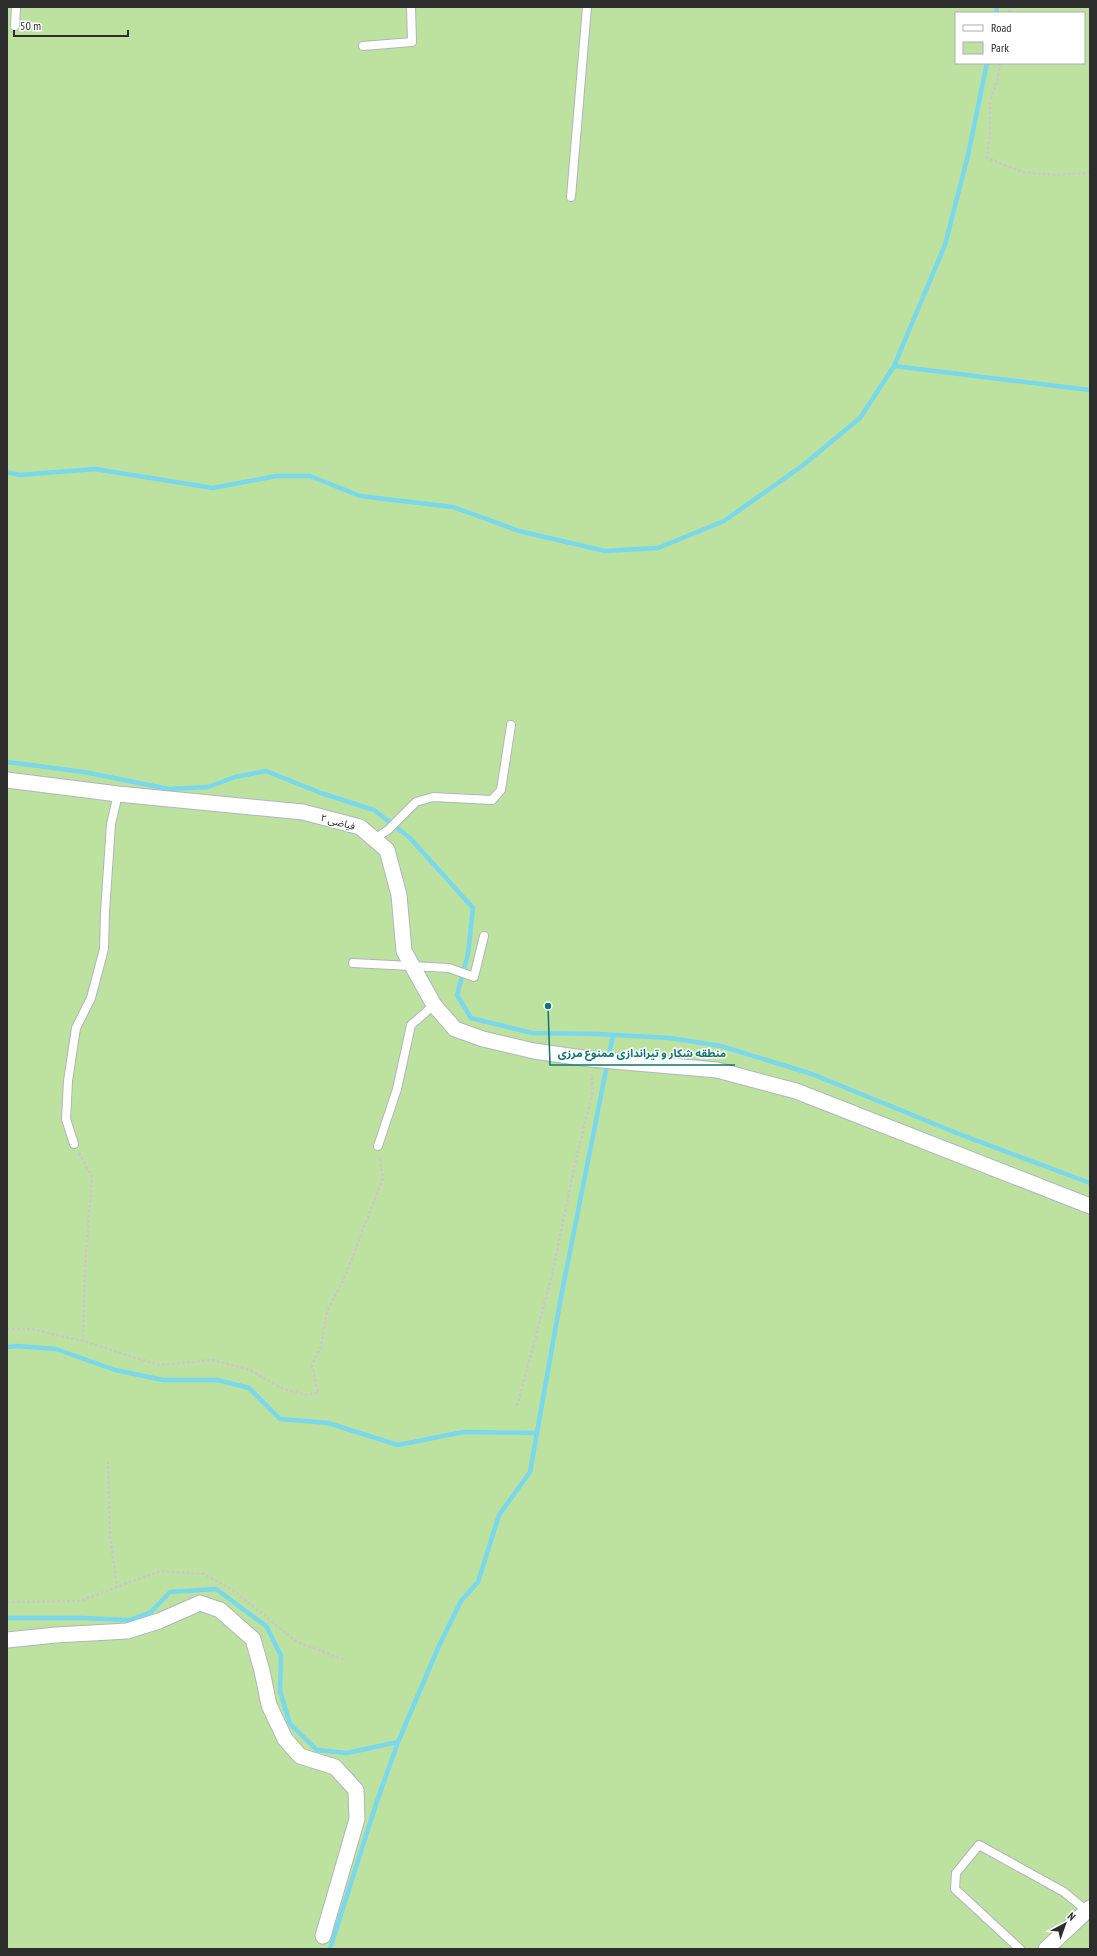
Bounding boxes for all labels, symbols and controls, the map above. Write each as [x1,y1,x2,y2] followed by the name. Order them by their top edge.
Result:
[14,12,128,38] scale bar
[955,12,1085,64] legend
[20,18,41,33] text: 50 m
[991,20,1011,35] text: Road
[991,40,1009,55] text: Park
[319,811,357,833] street label: فیاضی ۲
[550,1042,735,1065] callout: منطقه شکار و تیراندازی ممنوع مرزی
[558,1046,726,1061] text: منطقه شکار و تیراندازی ممنوع مرزی
[1045,1904,1085,1944] north arrow
[1065,1909,1078,1924] text: N

